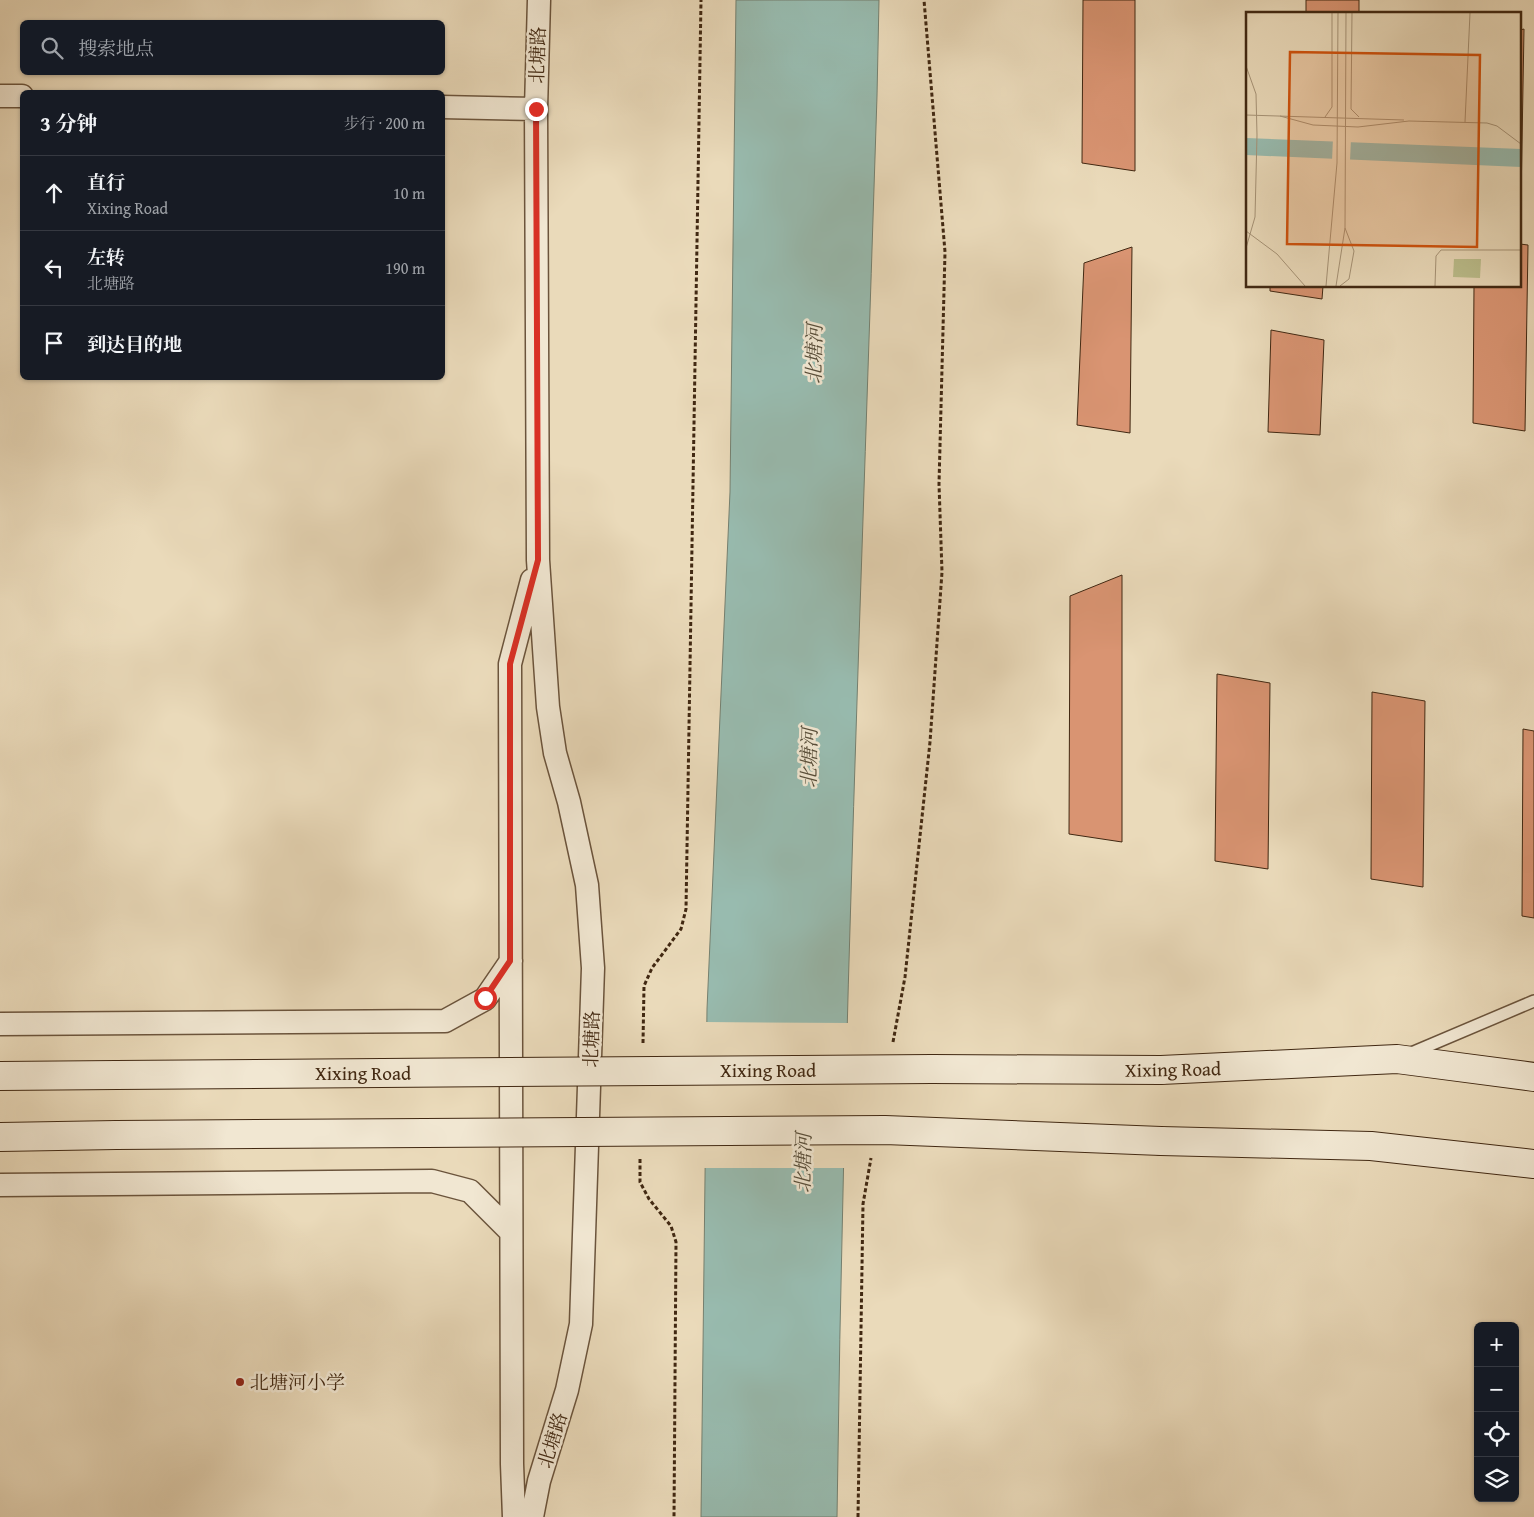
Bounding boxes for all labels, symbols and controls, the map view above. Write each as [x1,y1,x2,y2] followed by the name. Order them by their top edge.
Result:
[1246,12,1522,288] inset map
[20,20,445,75] search box
[522,26,552,84] street label: 北塘路
[38,34,66,62] icon: search
[78,34,154,62] text: 搜索地点
[525,98,548,121] route end
[40,108,98,139] text: 3 分钟
[344,111,425,135] text: 步行 · 200 m
[87,168,125,196] text: 直行
[40,179,68,207] icon: ahead
[393,181,425,205] text: 10 m
[87,196,168,220] text: Xixing Road
[87,243,125,271] text: 左转
[40,254,68,282] icon: left
[385,256,425,280] text: 190 m
[87,271,135,295] text: 北塘路
[798,321,829,384] water label: 北塘河
[40,329,68,357] icon: arrive
[87,330,182,358] text: 到达目的地
[793,725,824,788] water label: 北塘河
[474,987,497,1010] route start
[576,1010,606,1068] street label: 北塘路
[1125,1054,1222,1084] street label: Xixing Road
[720,1056,817,1084] street label: Xixing Road
[315,1059,412,1087] street label: Xixing Road
[787,1130,818,1193] water label: 北塘河
[1474,1322,1519,1502] map controls
[1474,1322,1519,1367] button: +
[1474,1367,1519,1412] button: −
[250,1368,345,1396] place label: 北塘河小学
[234,1376,246,1388] marker: 北塘河小学
[530,1409,574,1471] street label: 北塘路
[1474,1412,1519,1457] button: locate
[1474,1457,1519,1502] button: layers

